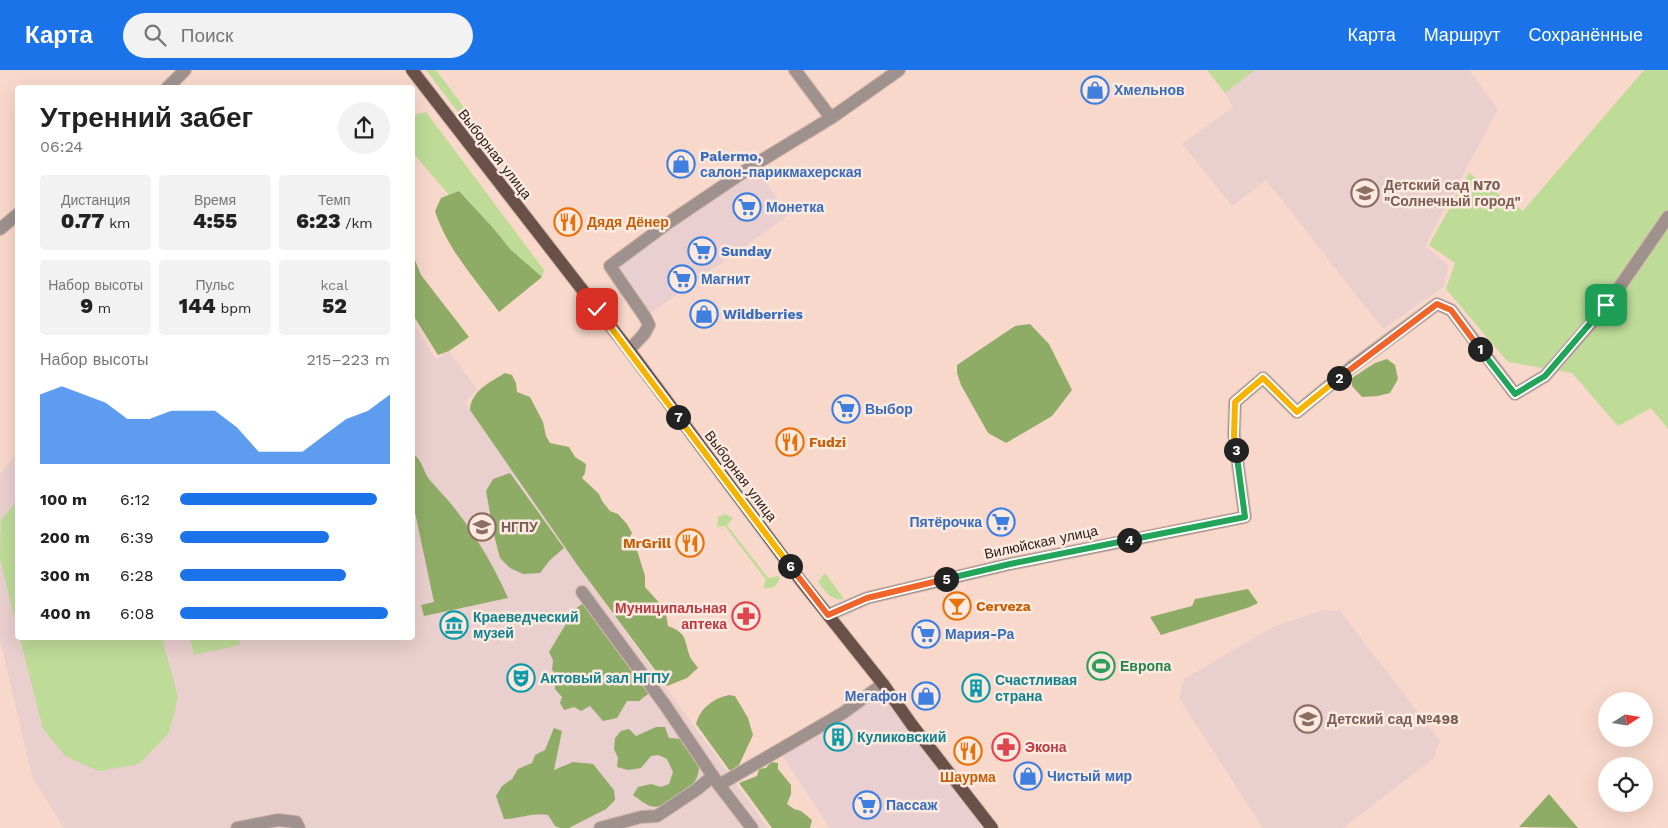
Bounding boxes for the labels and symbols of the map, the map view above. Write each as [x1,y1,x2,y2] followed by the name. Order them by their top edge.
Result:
[1080,75,1110,105] shop icon: Хмельнов
[1114,82,1185,98] place label: Хмельнов
[455,106,535,202] street label: Выборная улица
[700,148,862,180] place label: Palermo, салон-парикмахерская
[666,149,696,179] shop icon: Palermo, салон-парикмахерская
[1384,177,1521,209] place label: Детский сад N70 "Солнечный город"
[1350,178,1380,208] school or university icon: Детский сад N70 "Солнечный город"
[732,192,762,222] supermarket icon: Монетка
[766,199,824,215] place label: Монетка
[553,207,583,237] restaurant icon: Дядя Дёнер
[587,214,669,230] place label: Дядя Дёнер
[687,236,717,266] supermarket icon: Sunday
[721,243,772,259] place label: Sunday
[667,264,697,294] supermarket icon: Магнит
[701,271,751,287] place label: Магнит
[1585,284,1627,326] pin
[576,288,618,330] pin
[689,299,719,329] shop icon: Wildberries
[723,306,803,322] place label: Wildberries
[1468,336,1492,362] pin: 1
[1326,366,1352,390] pin: 2
[831,394,861,424] supermarket icon: Выбор
[865,401,913,417] place label: Выбор
[666,404,690,430] pin: 7
[775,427,805,457] restaurant icon: Fudzi
[702,428,780,525] street label: Выборная улица
[809,434,846,450] place label: Fudzi
[1224,438,1248,462] pin: 3
[986,507,1016,537] supermarket icon: Пятёрочка
[467,512,497,542] school or university icon: НГПУ
[909,514,982,530] place label: Пятёрочка
[501,519,538,535] place label: НГПУ
[983,522,1099,562] street label: Вилюйская улица
[675,528,705,558] restaurant icon: MrGrill
[1116,528,1142,552] pin: 4
[623,535,671,551] place label: MrGrill
[778,554,802,578] pin: 6
[934,566,958,592] pin: 5
[942,591,972,621] bar icon: Cerveza
[976,598,1032,614] place label: Cerveza
[615,600,727,632] place label: Муниципальная аптека
[731,601,761,631] pharmacy icon: Муниципальная аптека
[473,609,579,641] place label: Краеведческий музей
[439,610,469,640] museum icon: Краеведческий музей
[911,619,941,649] supermarket icon: Мария-Ра
[945,626,1014,642] place label: Мария-Ра
[1086,651,1116,681] sports icon: Европа
[1120,658,1172,674] place label: Европа
[506,663,536,693] theatre icon: Актовый зал НГПУ
[540,670,670,686] place label: Актовый зал НГПУ
[995,672,1077,704] place label: Счастливая страна
[961,673,991,703] building icon: Счастливая страна
[911,681,941,711] shop icon: Мегафон
[845,688,907,704] place label: Мегафон
[1598,692,1652,748] north arrow
[1293,704,1323,734] school or university icon: Детский сад №498
[1327,711,1459,727] place label: Детский сад №498
[823,722,853,752] building icon: Куликовский
[857,729,946,745] place label: Куликовский
[991,732,1021,762] pharmacy icon: Экона
[953,736,983,766] restaurant icon: Шаурма
[1025,739,1067,755] place label: Экона
[1013,761,1043,791] shop icon: Чистый мир
[1047,768,1132,784] place label: Чистый мир
[940,769,996,785] place label: Шаурма
[852,790,882,820] supermarket icon: Пассаж
[886,797,938,813] place label: Пассаж

